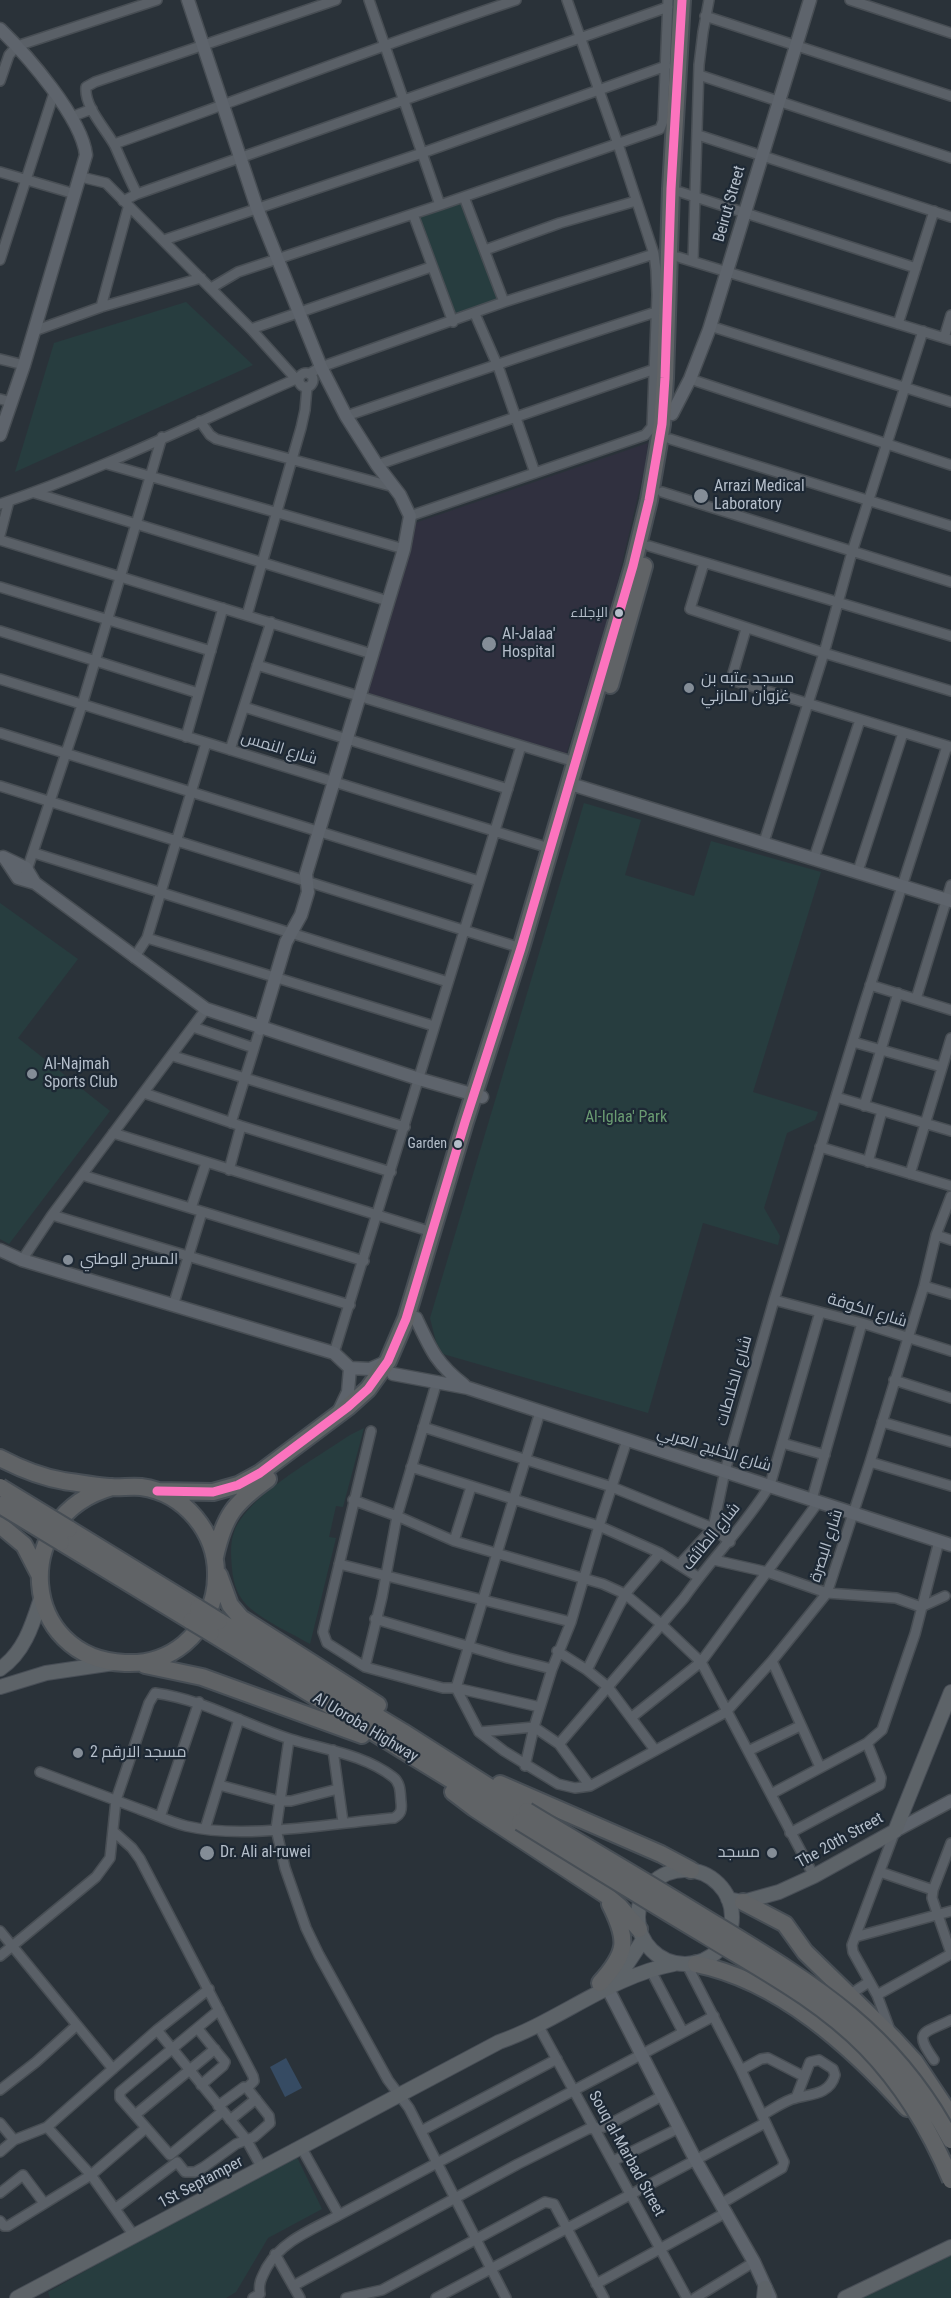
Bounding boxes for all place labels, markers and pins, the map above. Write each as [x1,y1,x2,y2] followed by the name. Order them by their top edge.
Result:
[714,477,805,515] place label: Arrazi Medical Laboratory
[692,487,710,505] marker: Arrazi Medical Laboratory
[570,605,608,621] place label: الإجلاء
[613,607,625,619] marker: الإجلاء
[502,625,556,663] place label: Al-Jalaa' Hospital
[480,635,498,653] marker: Al-Jalaa' Hospital
[701,669,794,707] place label: مسجد عتبه بن غزوان المازني
[682,681,696,695] marker: مسجد عتبه بن غزوان المازني
[44,1055,118,1093] place label: Al-Najmah Sports Club
[25,1067,39,1081] marker: Al-Najmah Sports Club
[408,1136,447,1152] place label: Garden
[452,1138,464,1150] marker: Garden
[80,1250,178,1270] place label: المسرح الوطني
[61,1253,75,1267] marker: المسرح الوطني
[90,1743,187,1763] place label: مسجد الارقم 2
[71,1746,85,1760] marker: مسجد الارقم 2
[220,1843,311,1863] place label: Dr. Ali al-ruwei
[718,1843,760,1863] place label: مسجد
[198,1844,216,1862] marker: Dr. Ali al-ruwei
[765,1846,779,1860] marker: مسجد

